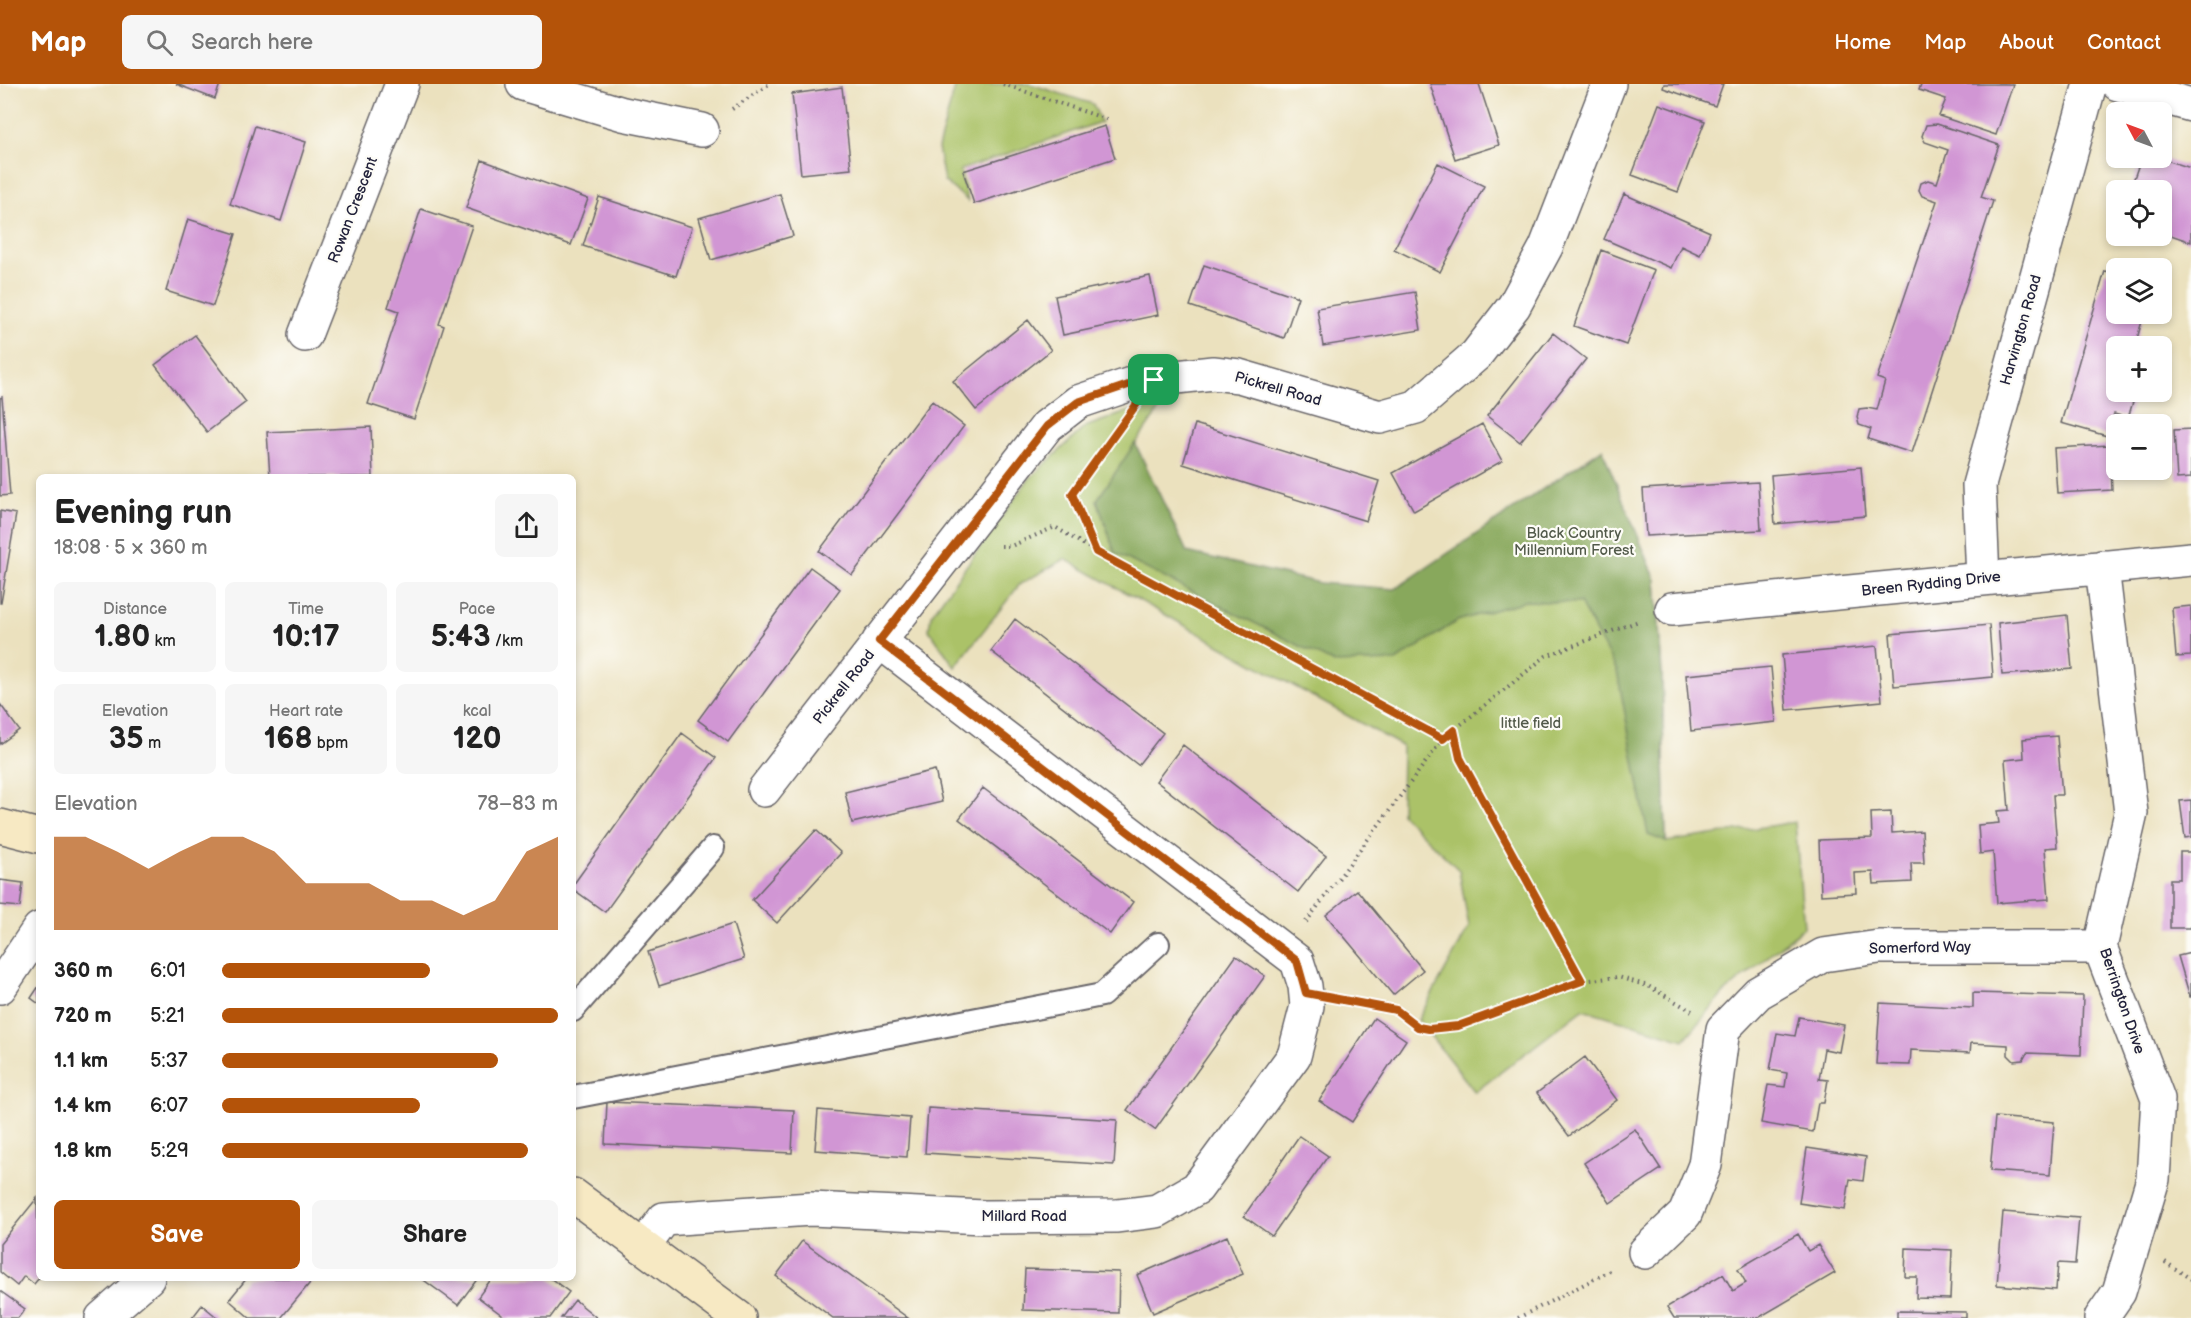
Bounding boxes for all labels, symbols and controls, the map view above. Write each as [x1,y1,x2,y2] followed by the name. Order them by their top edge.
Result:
[122,15,542,69] search box
[30,26,86,59] text: Map
[143,26,176,59] icon: search
[191,29,313,56] text: Search here
[1834,30,1891,55] text: Home
[1924,30,1966,55] text: Map
[1999,30,2054,55] text: About
[2087,30,2161,55] text: Contact
[2106,102,2172,168] north arrow
[2106,102,2172,480] map controls
[324,154,382,266] street label: Rowan Crescent
[2106,180,2172,246] button: locate
[2106,258,2172,324] button: layers
[1996,273,2046,387] street label: Harvington Road
[2106,336,2172,402] button: +
[1128,354,1179,405] pin
[1137,363,1170,396] icon: arrive
[1232,368,1324,410] street label: Pickrell Road
[2106,414,2172,480] button: −
[54,493,232,533] text: Evening run
[495,494,558,557] button: share
[1514,524,1635,560] park label: Black Country Millennium Forest
[54,536,208,560] text: 18:08 · 5 × 360 m
[1860,567,2002,601] street label: Breen Rydding Drive
[103,600,167,619] text: Distance
[288,600,324,619] text: Time
[459,600,495,619] text: Pace
[94,619,150,655] text: 1.80
[272,619,340,655] text: 10:17
[431,619,491,655] text: 5:43
[150,632,176,651] text: km
[491,632,523,651] text: /km
[809,646,879,728] street label: Pickrell Road
[102,702,168,721] text: Elevation
[269,702,343,721] text: Heart rate
[463,702,491,721] text: kcal
[1501,714,1561,733] park label: little field
[109,721,144,757] text: 35
[264,721,313,757] text: 168
[453,721,501,757] text: 120
[144,734,161,753] text: m
[313,734,348,753] text: bpm
[54,792,137,816] text: Elevation
[477,792,558,816] text: 78–83 m
[1869,938,1971,958] street label: Somerford Way
[2095,945,2149,1057] street label: Berrington Drive
[54,959,113,983] text: 360 m
[150,959,186,983] text: 6:01
[54,1004,112,1028] text: 720 m
[150,1004,185,1028] text: 5:21
[54,1049,108,1073] text: 1.1 km
[150,1049,188,1073] text: 5:37
[54,1094,112,1118] text: 1.4 km
[150,1094,188,1118] text: 6:07
[54,1139,112,1163] text: 1.8 km
[150,1139,189,1163] text: 5:29
[54,1200,300,1269] button: Save
[312,1200,558,1269] button: Share
[981,1207,1067,1226] street label: Millard Road

